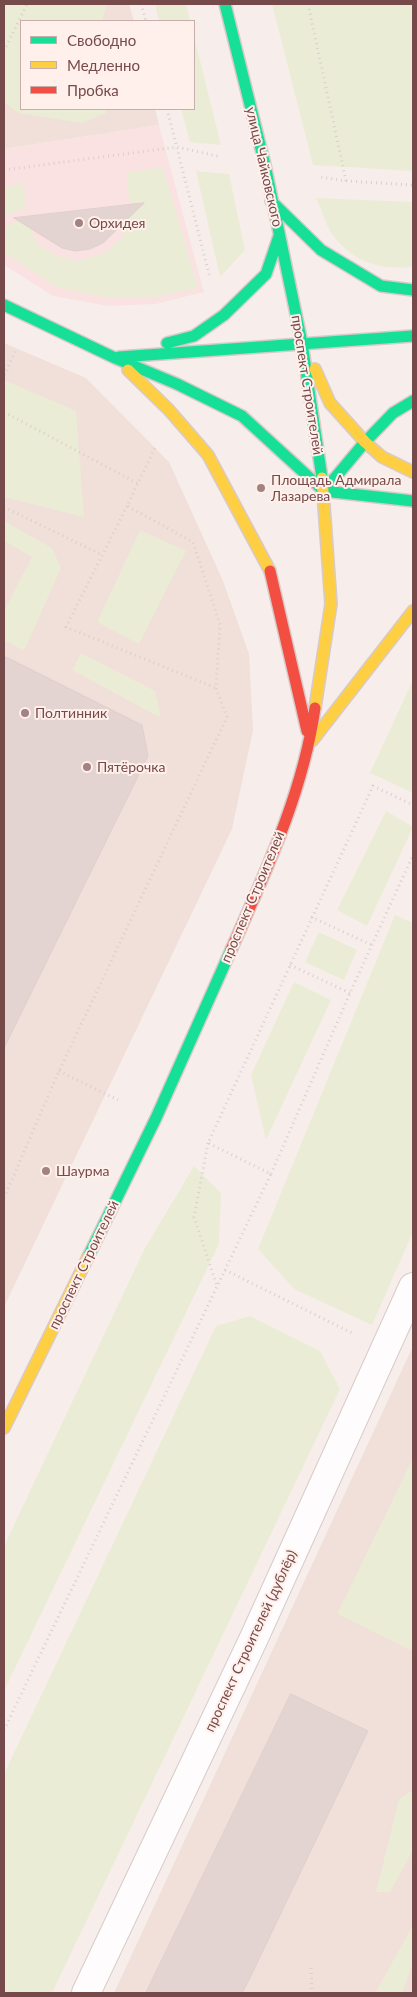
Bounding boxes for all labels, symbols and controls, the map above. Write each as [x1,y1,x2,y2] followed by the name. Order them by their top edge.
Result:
[20,20,195,110] legend
[67,31,136,49] text: Свободно
[67,56,140,74] text: Медленно
[67,81,119,99] text: Пробка
[242,105,286,229] street label: улица Чайковского
[89,215,145,231] place label: Орхидея
[73,217,85,229] marker: Орхидея
[288,314,326,456] street label: проспект Строителей
[271,472,401,504] place label: Площадь Адмирала Лазарева
[255,482,267,494] marker: Площадь Адмирала Лазарева
[35,705,107,721] place label: Полтинник
[19,707,31,719] marker: Полтинник
[97,759,165,775] place label: Пятёрочка
[81,761,93,773] marker: Пятёрочка
[218,829,288,965] street label: проспект Строителей
[56,1163,110,1179] place label: Шаурма
[40,1165,52,1177] marker: Шаурма
[45,1198,123,1332] street label: проспект Строителей
[201,1547,301,1735] street label: проспект Строителей (дублёр)

